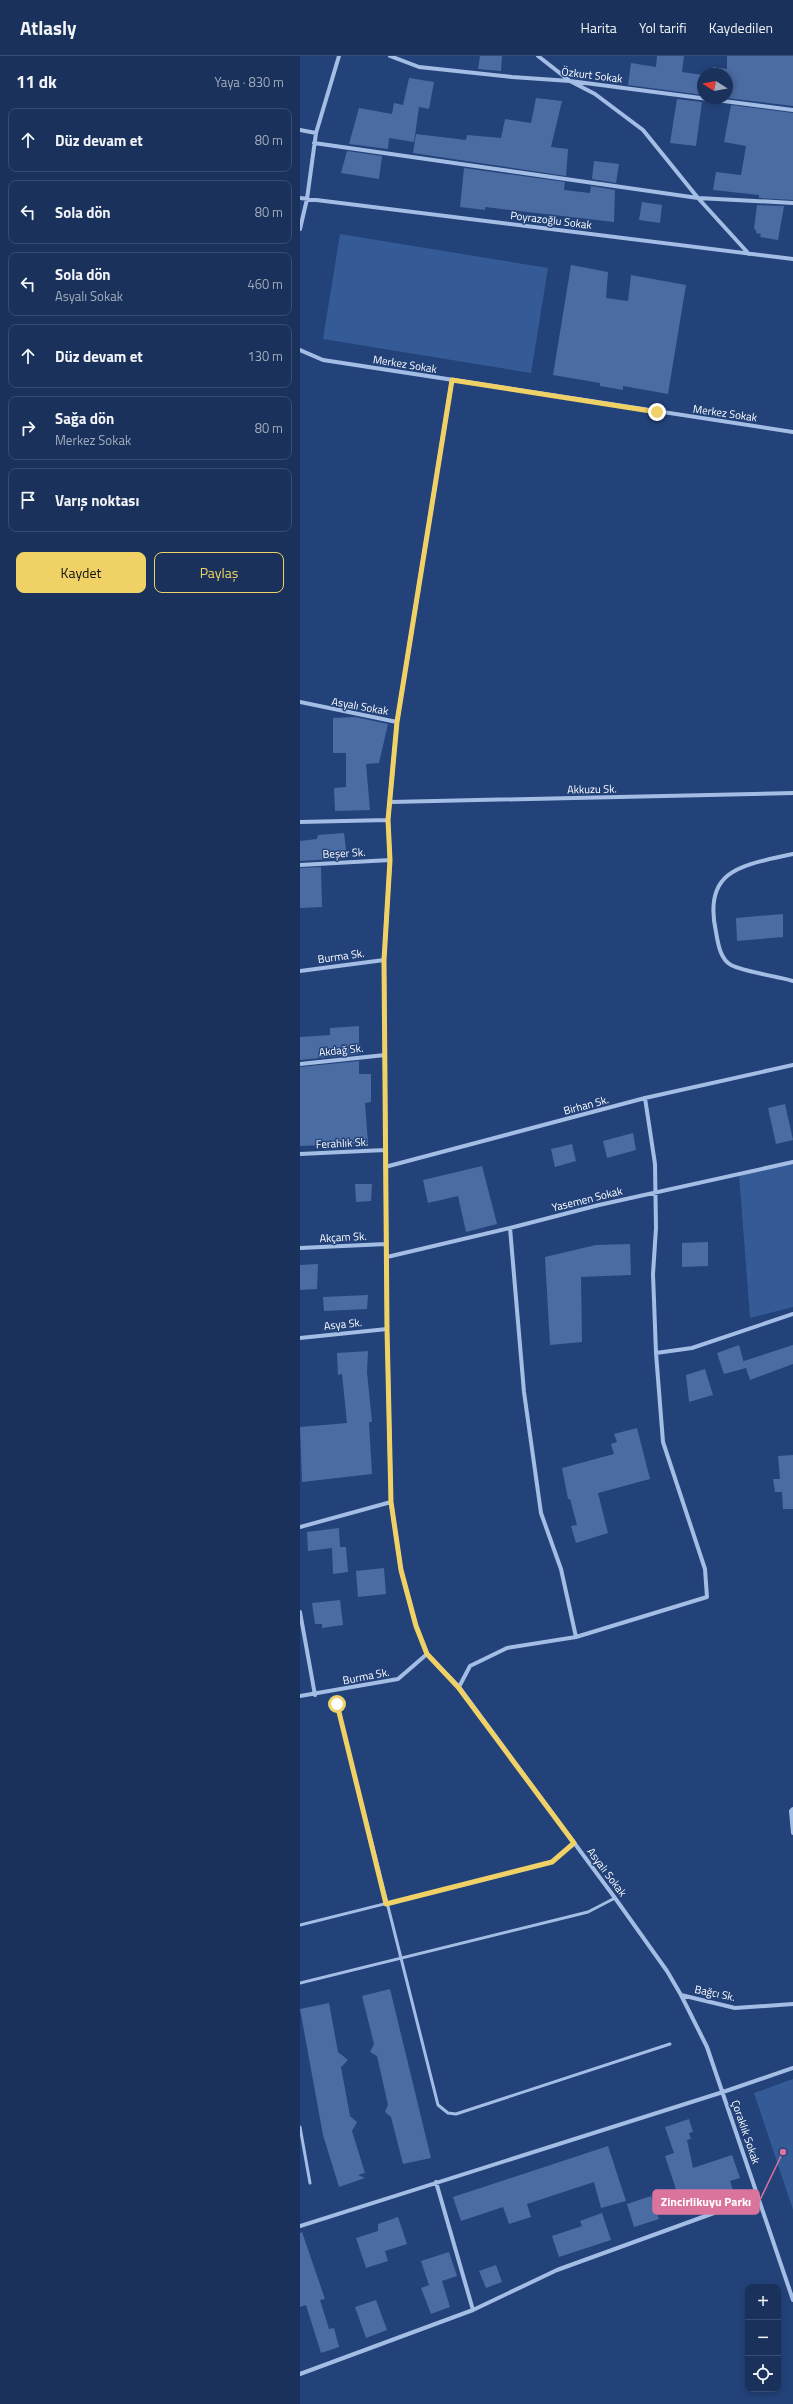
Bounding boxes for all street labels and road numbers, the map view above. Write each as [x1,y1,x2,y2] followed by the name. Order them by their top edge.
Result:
[561,63,624,87] street label: Özkurt Sokak
[509,207,593,233] street label: Poyrazoğlu Sokak
[372,351,439,377] street label: Merkez Sokak
[692,401,759,426] street label: Merkez Sokak
[330,693,390,719] street label: Asyalı Sokak
[567,781,617,797] street label: Akkuzu Sk.
[322,844,366,862] street label: Beşer Sk.
[317,945,365,967] street label: Burma Sk.
[318,1040,364,1060] street label: Akdağ Sk.
[562,1091,610,1119] street label: Birhan Sk.
[315,1134,369,1152] street label: Ferahlık Sk.
[550,1182,625,1216] street label: Yasemen Sokak
[319,1228,367,1246] street label: Akçam Sk.
[323,1314,363,1334] street label: Asya Sk.
[341,1664,391,1688] street label: Burma Sk.
[583,1844,631,1900] street label: Asyalı Sokak
[693,1981,737,2005] street label: Bağcı Sk.
[728,2098,765,2167] street label: Çoraklık Sokak

